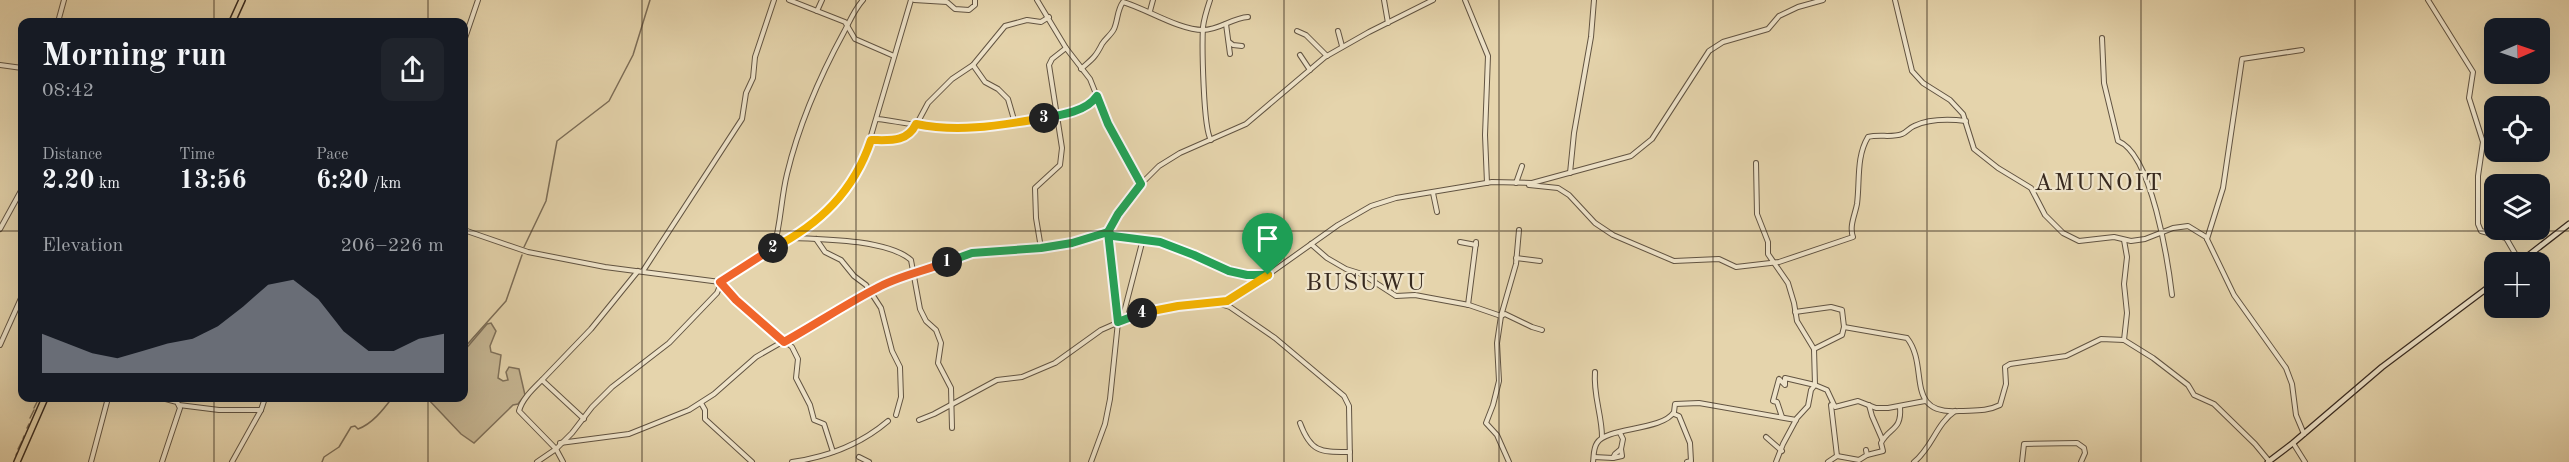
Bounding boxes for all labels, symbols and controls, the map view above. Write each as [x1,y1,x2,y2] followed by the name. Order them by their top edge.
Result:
[2484,18,2550,84] north arrow
[2484,18,2550,318] map controls
[381,38,444,101] button: share
[42,40,227,73] text: Morning run
[42,81,94,101] text: 08:42
[2484,96,2550,162] button: locate
[1029,103,1059,133] pin: 3
[1039,110,1049,126] text: 3
[42,147,102,163] text: Distance
[179,147,215,163] text: Time
[316,147,348,163] text: Pace
[42,168,95,194] text: 2.20
[179,168,247,194] text: 13:56
[316,168,369,194] text: 6:20
[2034,172,2164,196] district label: AMUNOIT
[2484,174,2550,240] button: layers
[95,176,120,192] text: km
[369,176,401,192] text: /km
[1242,213,1293,275] pin
[1251,222,1284,255] icon: arrive
[758,233,788,263] pin: 2
[42,236,123,256] text: Elevation
[341,236,444,256] text: 206–226 m
[768,240,778,256] text: 2
[932,247,962,277] pin: 1
[2484,252,2550,318] button: +
[942,254,952,270] text: 1
[1305,272,1427,296] district label: BUSUWU
[1127,298,1157,328] pin: 4
[1137,305,1147,321] text: 4

